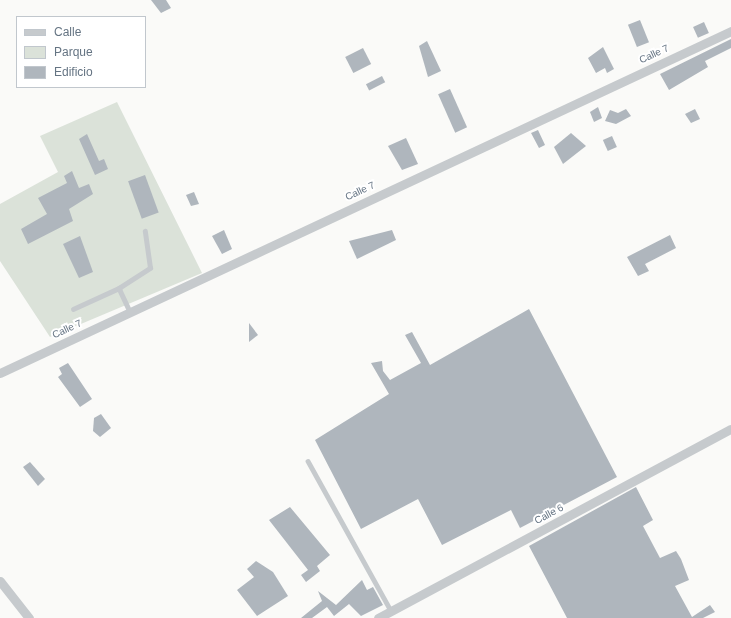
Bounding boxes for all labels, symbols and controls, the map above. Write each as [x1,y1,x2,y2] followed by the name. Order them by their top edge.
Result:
[16,16,146,88] legend
[54,25,81,39] text: Calle
[637,42,671,66] street label: Calle 7
[54,45,93,59] text: Parque
[54,65,93,79] text: Edificio
[343,179,377,203] street label: Calle 7
[50,317,84,341] street label: Calle 7
[532,501,566,527] street label: Calle 6

